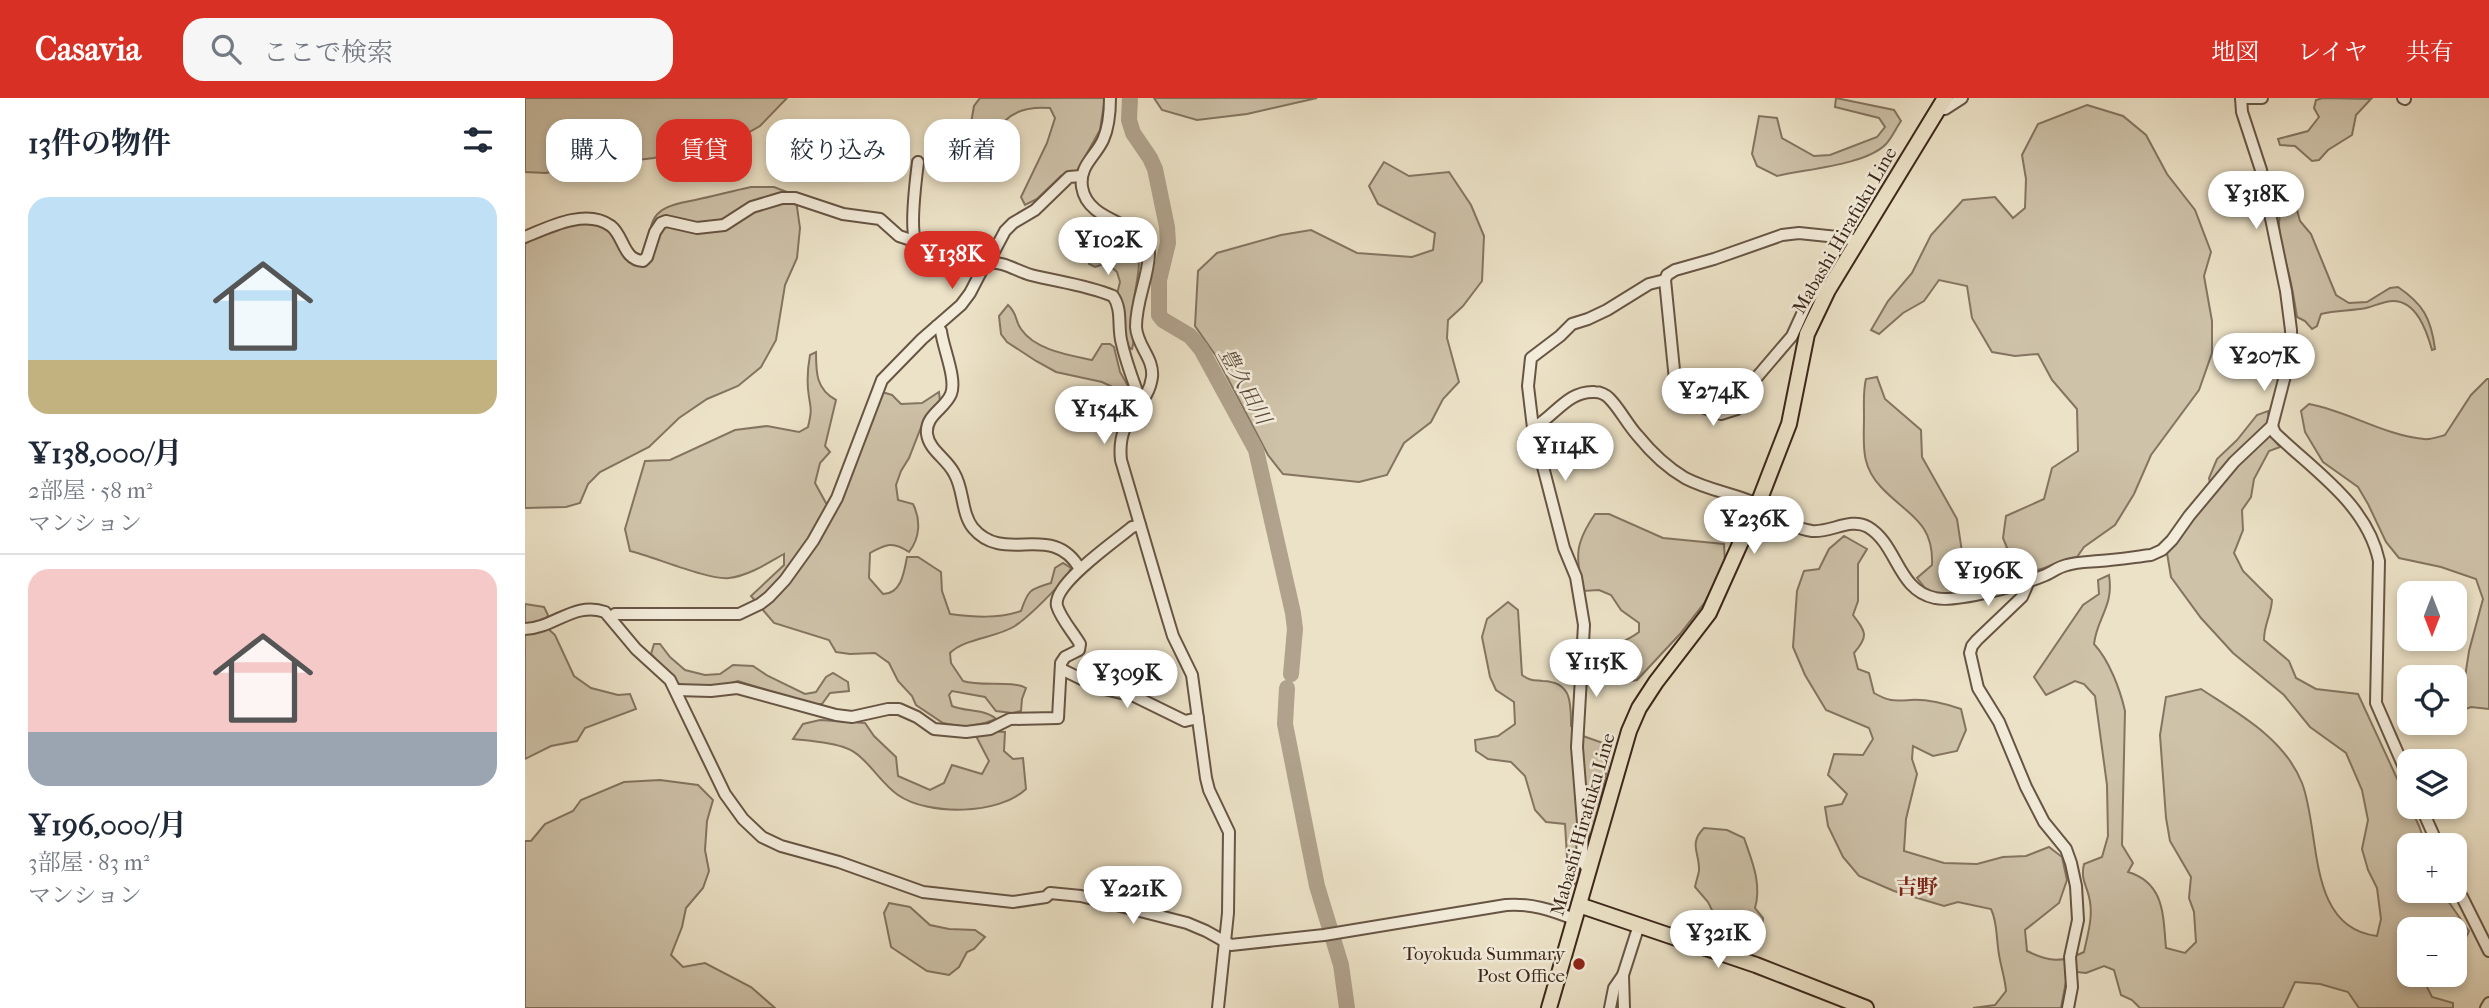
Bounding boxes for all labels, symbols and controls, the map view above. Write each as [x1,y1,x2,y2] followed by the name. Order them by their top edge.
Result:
[183,18,673,81] search box
[35,30,141,69] text: Casavia
[207,30,245,68] icon: search
[263,37,393,68] text: ここで検索
[2211,38,2259,66] text: 地図
[2297,38,2368,66] text: レイヤ
[2406,38,2454,66] text: 共有
[546,119,642,182] chip: 購入
[656,119,752,182] chip: 賃貸
[766,119,910,182] chip: 絞り込み
[924,119,1020,182] chip: 新着
[459,121,497,159] icon: filters
[28,126,171,161] text: 13件の物件
[1788,143,1902,318] street label: Mabashi Hirafuku Line
[2207,172,2305,231] pin: ¥318K
[2224,180,2288,207] text: ¥318K
[1059,218,1157,277] pin: ¥102K
[1074,226,1142,253] text: ¥102K
[903,232,1001,291] pin: ¥138K
[920,240,984,267] text: ¥138K
[200,243,326,369] icon: home
[2215,334,2313,393] pin: ¥207K
[2229,342,2299,369] text: ¥207K
[1214,343,1277,430] water label: 豊久田川
[1664,368,1762,428] pin: ¥274K
[1678,377,1748,404] text: ¥274K
[1055,386,1153,446] pin: ¥154K
[1071,395,1137,422] text: ¥154K
[1516,424,1614,483] pin: ¥114K
[1533,432,1597,459] text: ¥114K
[28,436,183,471] text: ¥138,000/月
[28,477,152,504] text: 2部屋 · 58 m²
[1705,496,1803,556] pin: ¥236K
[1720,505,1788,532] text: ¥236K
[28,510,142,537] text: マンション
[1939,548,2037,608] pin: ¥196K
[1954,557,2022,584] text: ¥196K
[2397,581,2467,651] north arrow
[2397,581,2467,987] map controls
[200,615,326,741] icon: home
[1547,640,1645,699] pin: ¥115K
[1566,648,1626,675] text: ¥115K
[1078,650,1176,710] pin: ¥309K
[1093,659,1161,686] text: ¥309K
[2397,665,2467,735] button: locate
[1546,730,1620,918] street label: Mabashi Hirafuku Line
[2397,749,2467,819] button: layers
[28,808,187,843] text: ¥196,000/月
[2397,833,2467,903] button: +
[28,849,149,876] text: 3部屋 · 83 m²
[1084,866,1182,926] pin: ¥221K
[1100,875,1166,902] text: ¥221K
[1896,875,1938,899] district label: 吉野
[28,882,142,909] text: マンション
[1669,910,1767,970] pin: ¥321K
[2397,917,2467,987] button: −
[1686,919,1750,946] text: ¥321K
[1403,943,1566,987] place label: Toyokuda Summary Post Office
[1571,956,1587,972] marker: Toyokuda Summary Post Office

